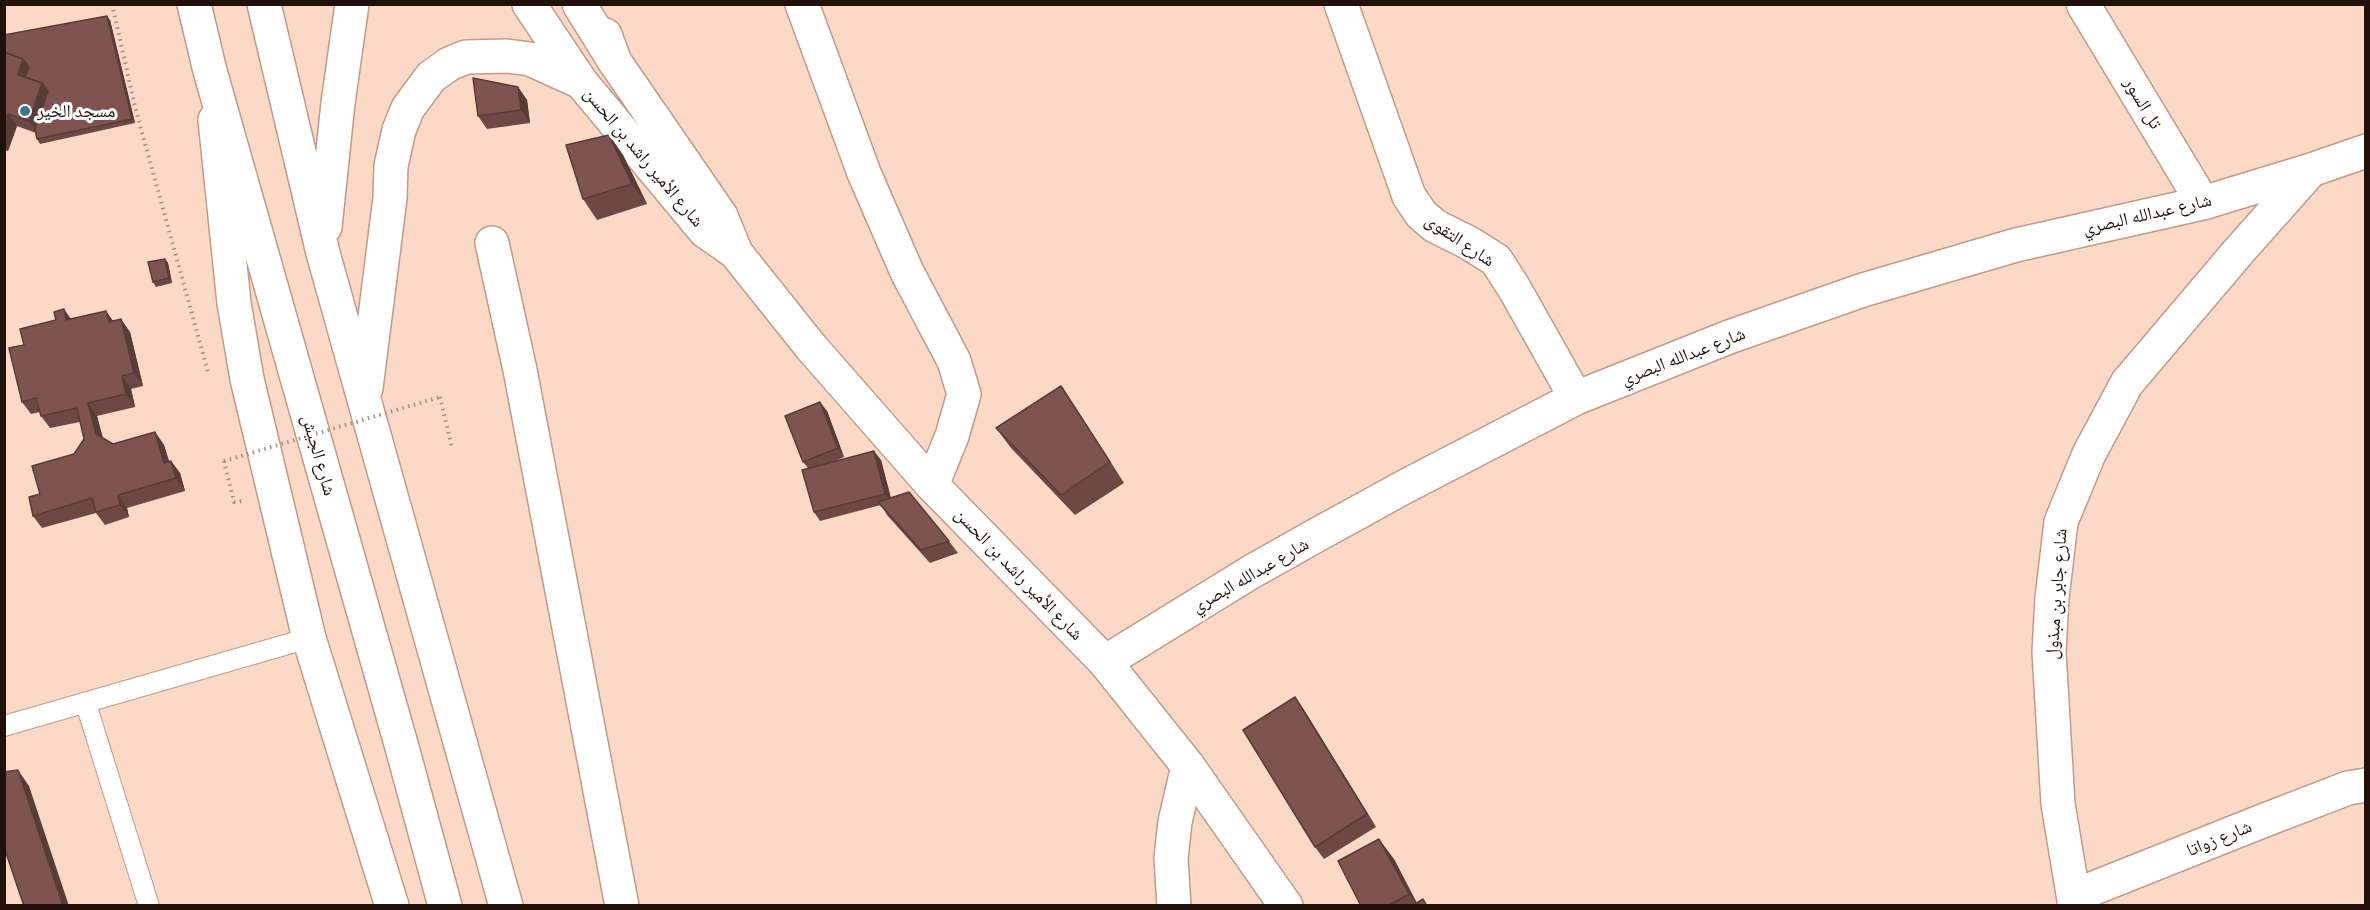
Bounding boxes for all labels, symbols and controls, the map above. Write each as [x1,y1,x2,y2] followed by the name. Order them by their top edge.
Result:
[2119,73,2167,133] street label: تل السور
[579,83,709,231] street label: شارع الأمير راشد بن الحسن
[37,100,116,122] place label: مسجد الخير
[18,104,32,118] marker: مسجد الخير
[2080,189,2214,239] street label: شارع عبدالله البصري
[1421,209,1499,271] street label: شارع التقوى
[1618,322,1748,390] street label: شارع عبدالله البصري
[297,412,341,498] street label: شارع الجيش
[950,503,1088,645] street label: شارع الأمير راشد بن الحسن
[2041,528,2071,660] street label: شارع جابر بن مبذول
[1188,533,1312,617] street label: شارع عبدالله البصري
[2183,815,2255,861] street label: شارع زواتا

